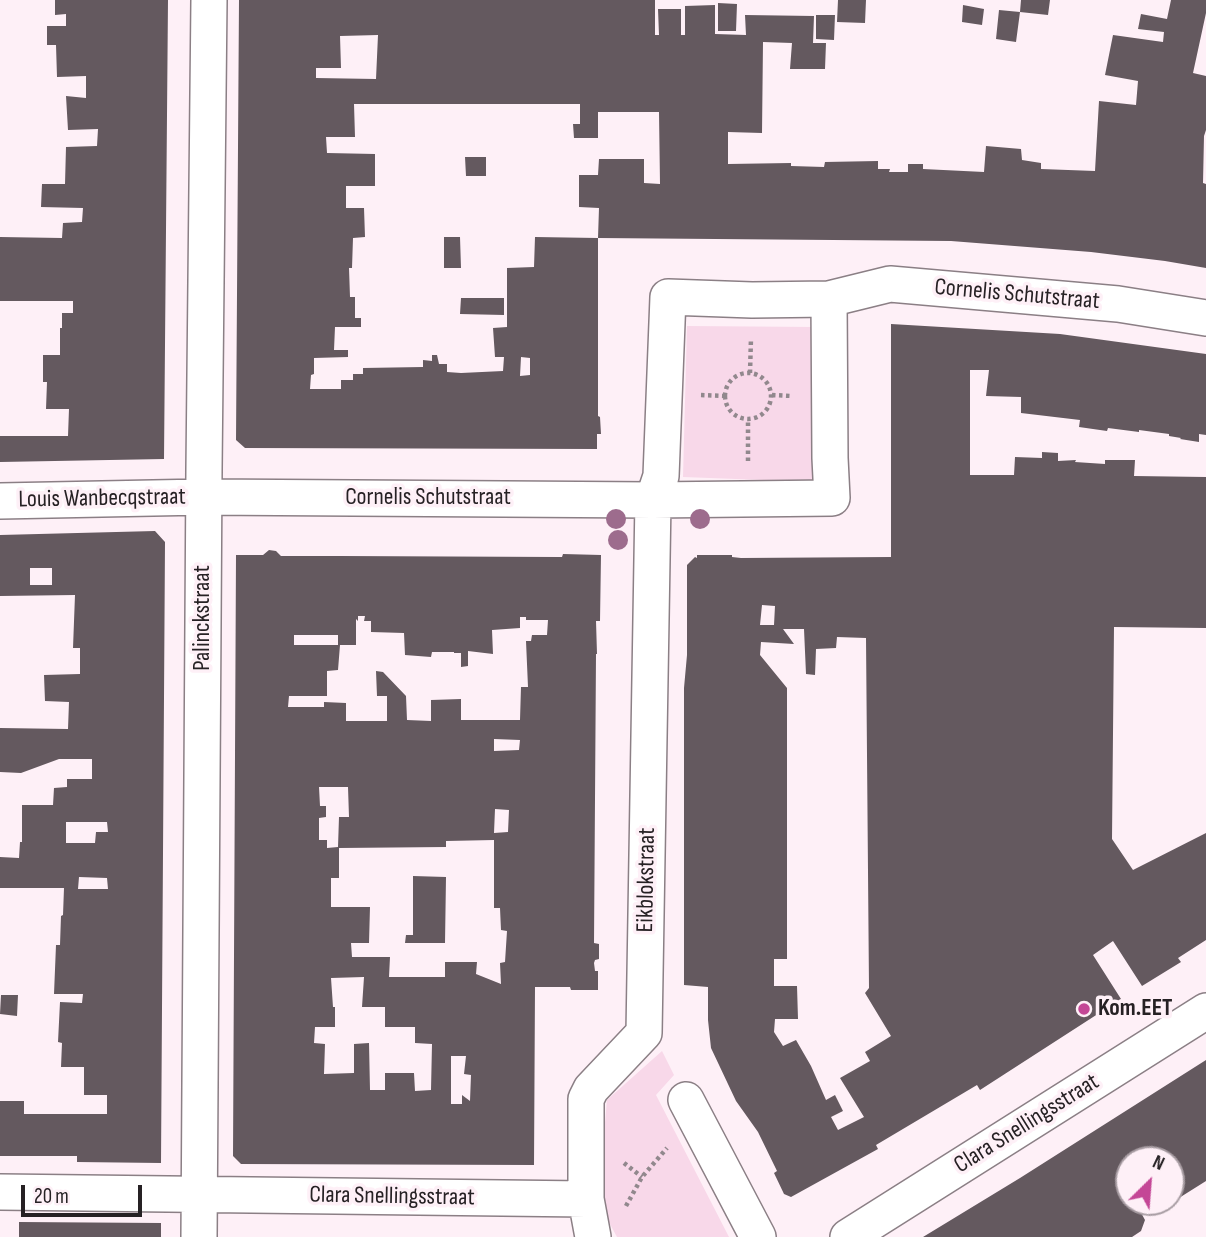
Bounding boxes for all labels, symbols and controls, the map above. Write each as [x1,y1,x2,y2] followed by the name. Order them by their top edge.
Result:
[933,273,1101,317] street label: Cornelis Schutstraat
[18,483,186,515] street label: Louis Wanbecqstraat
[345,484,511,512] street label: Cornelis Schutstraat
[189,565,217,671] street label: Palinckstraat
[632,827,662,933] street label: Eikblokstraat
[1098,995,1172,1023] place label: Kom.EET
[1076,1001,1092,1017] marker: Kom.EET
[949,1068,1105,1180] street label: Clara Snellingsstraat
[1115,1146,1185,1216] north arrow
[1149,1151,1168,1176] text: N
[24,1170,145,1214] scale bar
[309,1181,475,1213] street label: Clara Snellingsstraat
[34,1184,69,1209] text: 20 m

